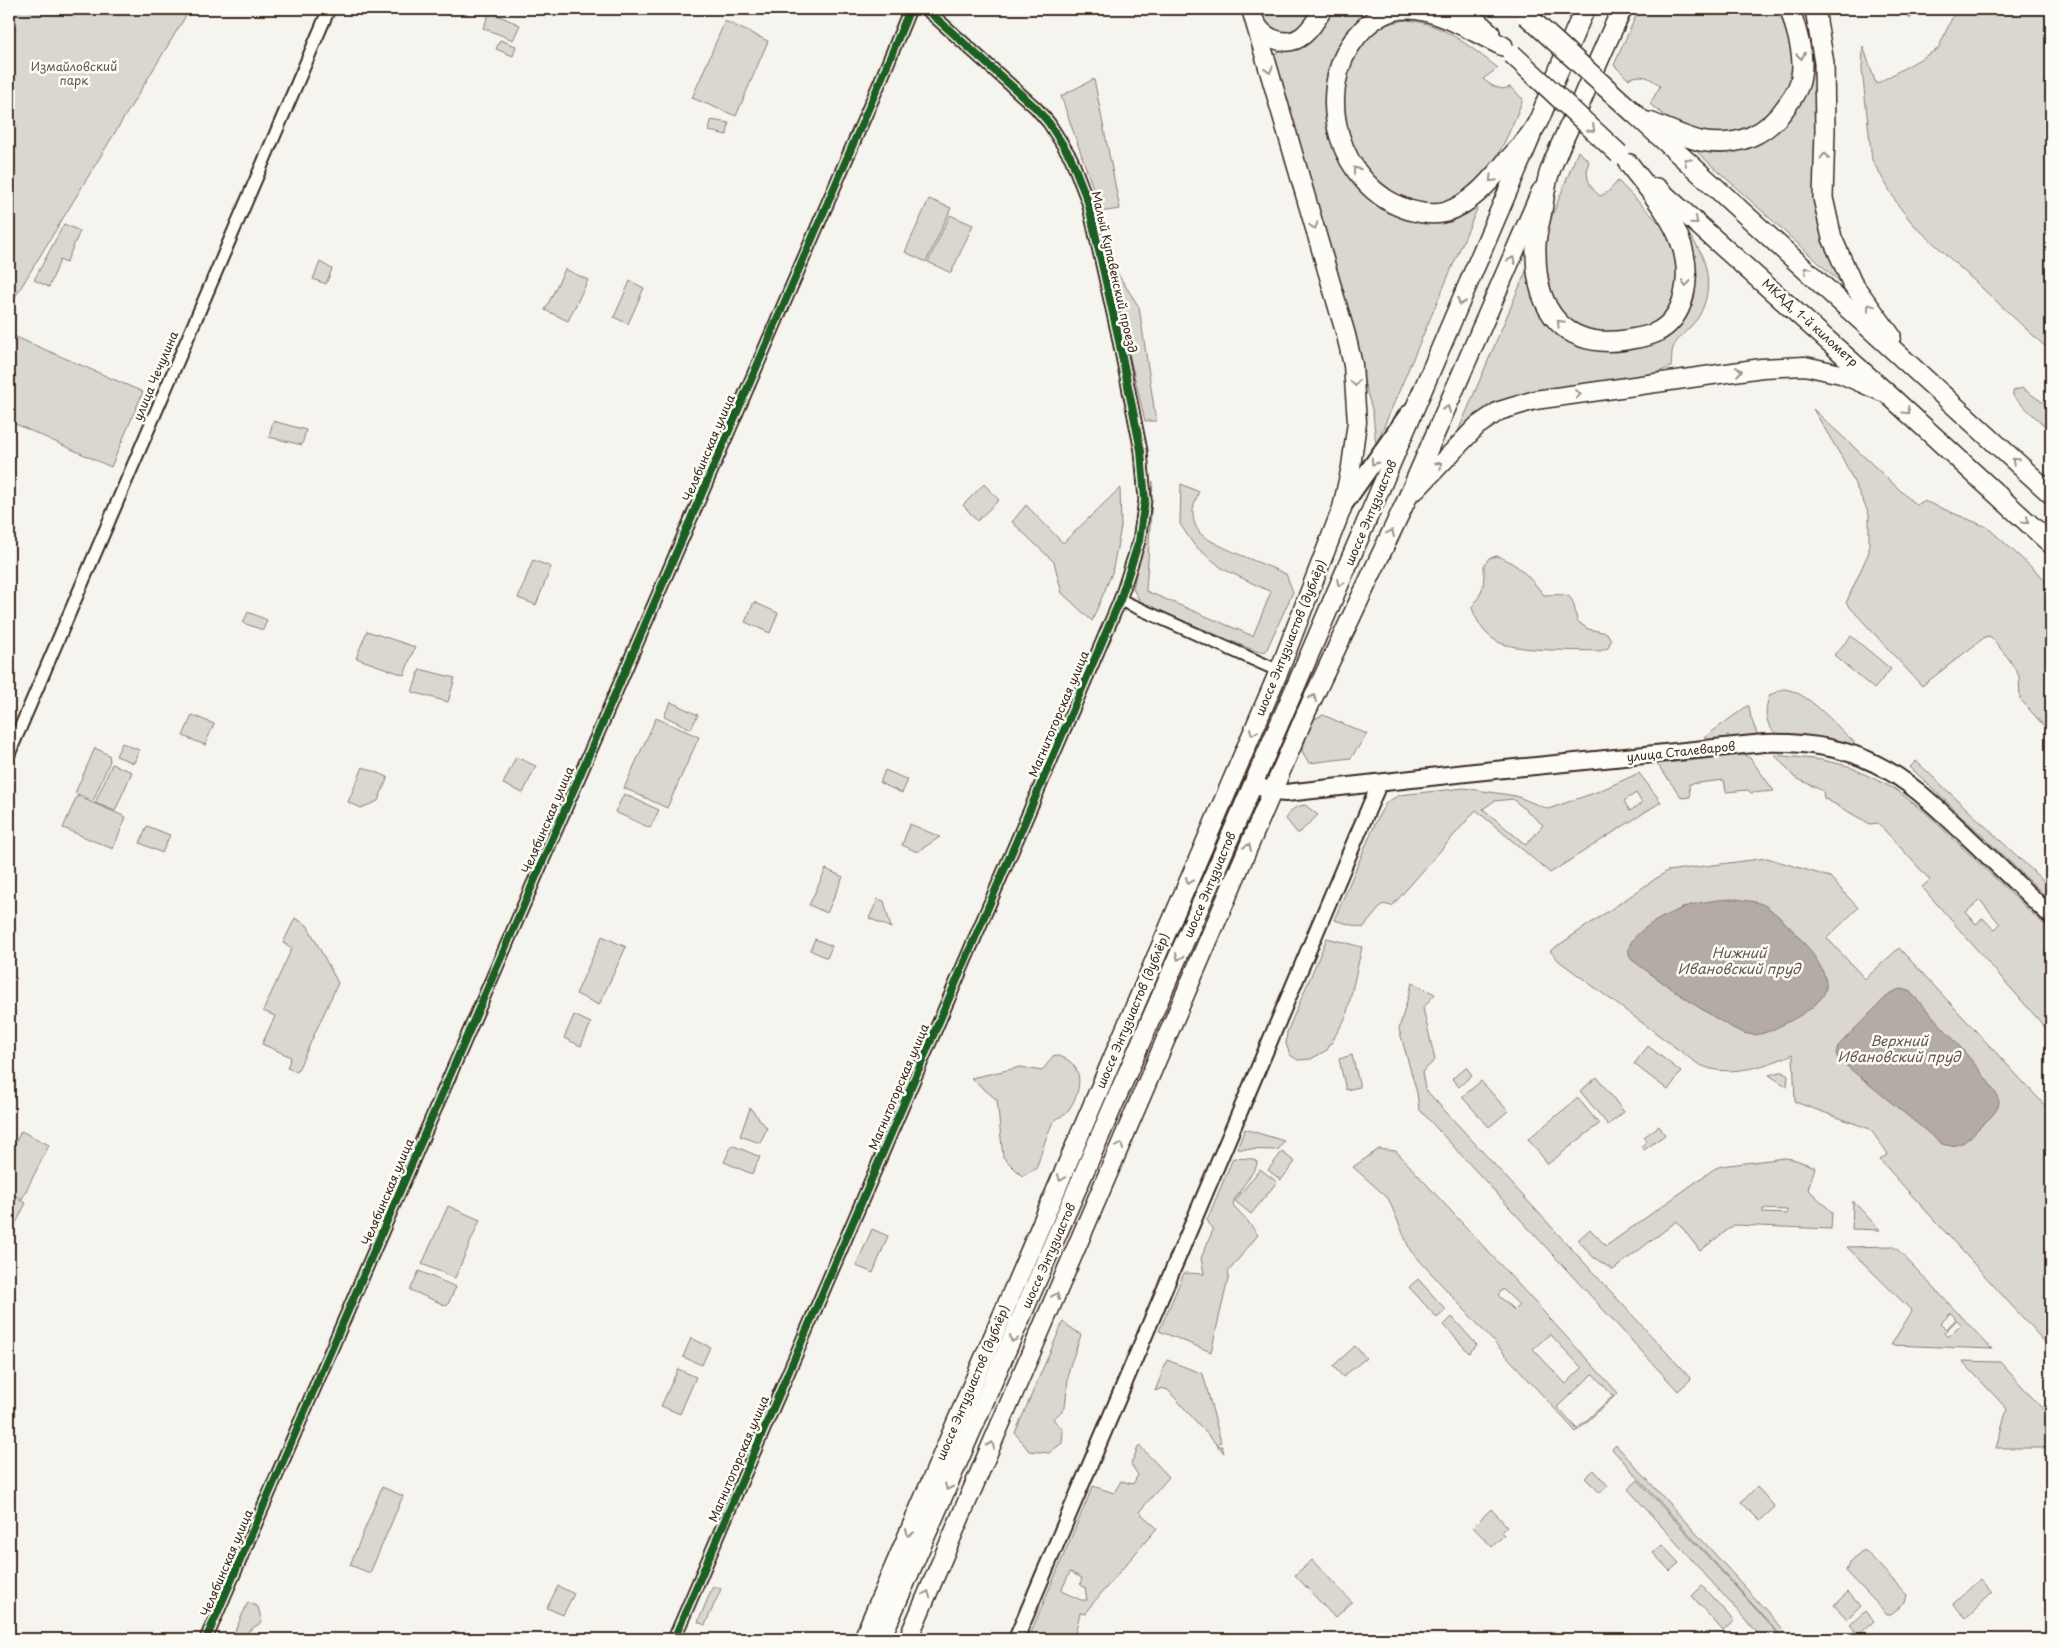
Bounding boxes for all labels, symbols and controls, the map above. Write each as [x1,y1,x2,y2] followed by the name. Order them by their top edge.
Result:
[1795,52,1805,61] one-way arrow
[31,57,117,89] park label: Измайловский парк
[1263,65,1274,74] one-way arrow
[1587,123,1596,132] one-way arrow
[1819,152,1830,160] one-way arrow
[1683,158,1692,167] one-way arrow
[1353,166,1362,176] one-way arrow
[1489,173,1498,182] one-way arrow
[1088,189,1142,354] street label: Малый Купавенский проезд
[1689,215,1698,224] one-way arrow
[1309,221,1319,229] one-way arrow
[1505,256,1516,265] one-way arrow
[1804,267,1813,276] one-way arrow
[1759,274,1863,370] street label: МКАД, 1-й километр
[1681,280,1692,288] one-way arrow
[1456,297,1467,306] one-way arrow
[1867,303,1876,313] one-way arrow
[1557,320,1566,329] one-way arrow
[128,328,182,423] street label: улица Чечулина
[1735,366,1743,377] one-way arrow
[1349,379,1360,387] one-way arrow
[1574,389,1582,400] one-way arrow
[677,391,739,504] street label: Челябинская улица
[1440,405,1451,414] one-way arrow
[1901,405,1910,414] one-way arrow
[1371,456,1380,466] one-way arrow
[1340,457,1401,568] street label: шоссе Энтузиастов
[2012,458,2021,467] one-way arrow
[1433,462,1442,471] one-way arrow
[2021,515,2030,524] one-way arrow
[1385,529,1395,538] one-way arrow
[1250,557,1330,719] street label: шоссе Энтузиастов (дублёр)
[1336,578,1347,587] one-way arrow
[1023,647,1093,780] street label: Магнитогорская улица
[1306,695,1316,704] one-way arrow
[1249,727,1260,736] one-way arrow
[1626,736,1736,766] street label: улица Сталеваров
[516,763,578,876] street label: Челябинская улица
[1179,829,1240,940] street label: шоссе Энтузиастов
[1243,843,1253,851] one-way arrow
[1184,876,1195,885] one-way arrow
[1091,930,1173,1091] street label: шоссе Энтузиастов (дублёр)
[1678,942,1802,979] water label: Нижний Ивановский пруд
[1174,952,1185,961] one-way arrow
[863,1020,933,1153] street label: Магнитогорская улица
[1838,1030,1962,1067] water label: Верхний Ивановский пруд
[356,1135,418,1248] street label: Челябинская улица
[1114,1143,1124,1151] one-way arrow
[1056,1173,1067,1182] one-way arrow
[1017,1200,1079,1311] street label: шоссе Энтузиастов
[1049,1292,1060,1301] one-way arrow
[931,1302,1013,1463] street label: шоссе Энтузиастов (дублёр)
[1009,1334,1020,1343] one-way arrow
[703,1392,773,1525] street label: Магнитогорская улица
[985,1441,996,1450] one-way arrow
[943,1482,954,1491] one-way arrow
[195,1506,257,1619] street label: Челябинская улица
[904,1528,915,1537] one-way arrow
[921,1590,932,1599] one-way arrow

